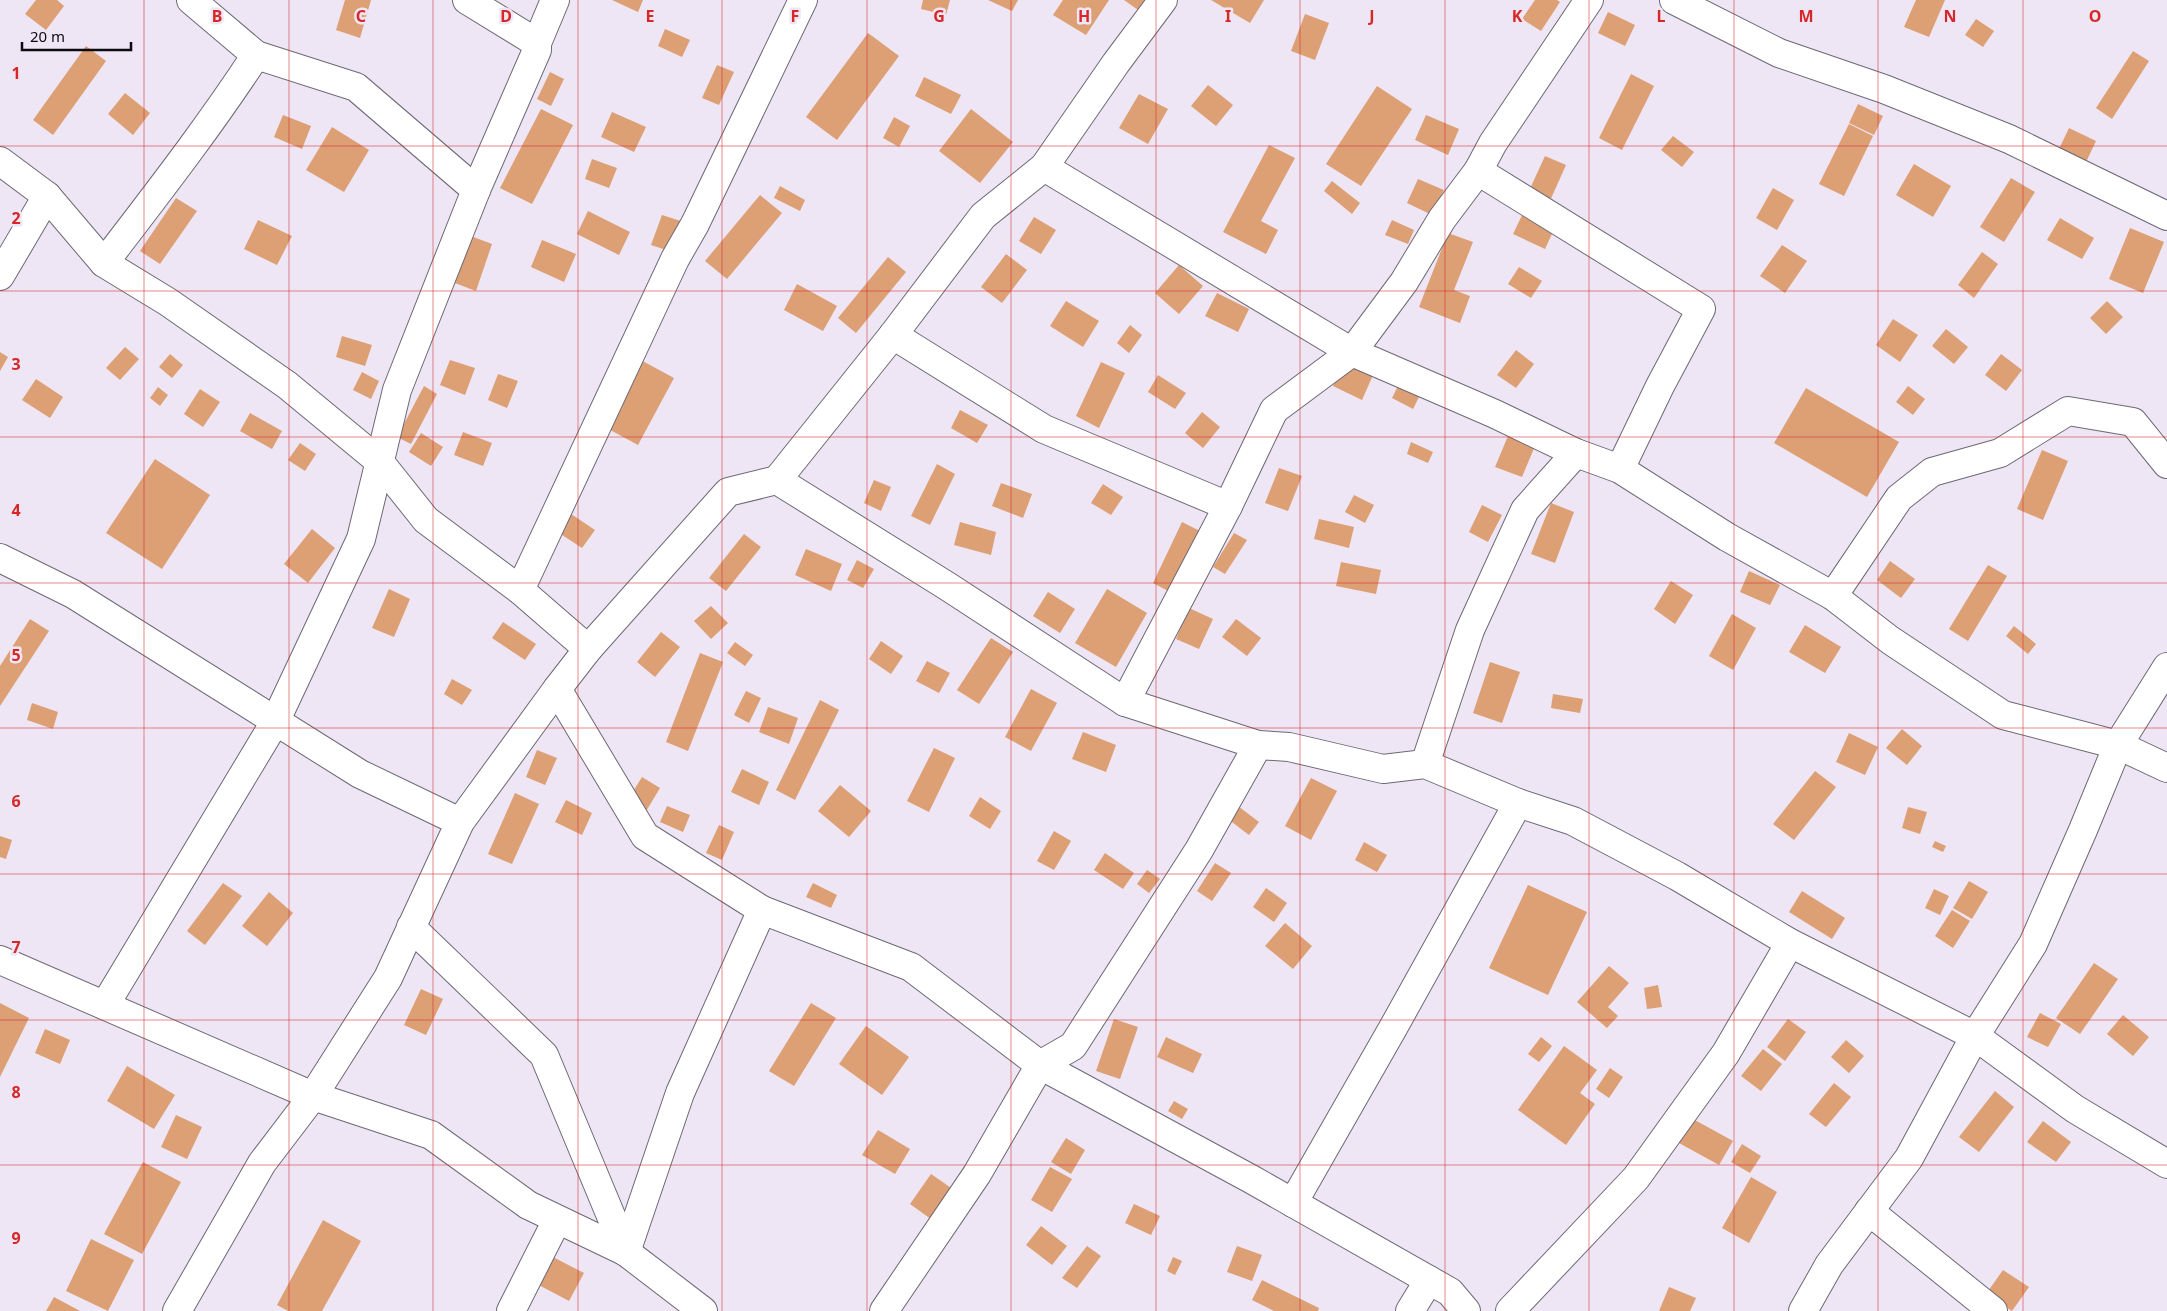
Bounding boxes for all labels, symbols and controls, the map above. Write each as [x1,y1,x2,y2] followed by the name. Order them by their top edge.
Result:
[212,5,222,27] text: B
[356,5,366,27] text: C
[500,5,512,27] text: D
[646,5,655,27] text: E
[791,5,799,27] text: F
[933,5,945,27] text: G
[1078,5,1090,27] text: H
[1225,5,1231,27] text: I
[1367,5,1375,27] text: J
[1512,5,1523,27] text: K
[1657,5,1666,27] text: L
[1798,5,1814,27] text: M
[1943,5,1957,27] text: N
[2089,5,2101,27] text: O
[22,20,131,52] scale bar
[30,26,65,46] text: 20 m
[11,62,21,84] text: 1
[11,207,21,229] text: 2
[11,353,21,375] text: 3
[11,499,21,521] text: 4
[11,644,21,666] text: 5
[11,790,21,812] text: 6
[11,936,21,958] text: 7
[11,1081,21,1103] text: 8
[11,1227,21,1249] text: 9

